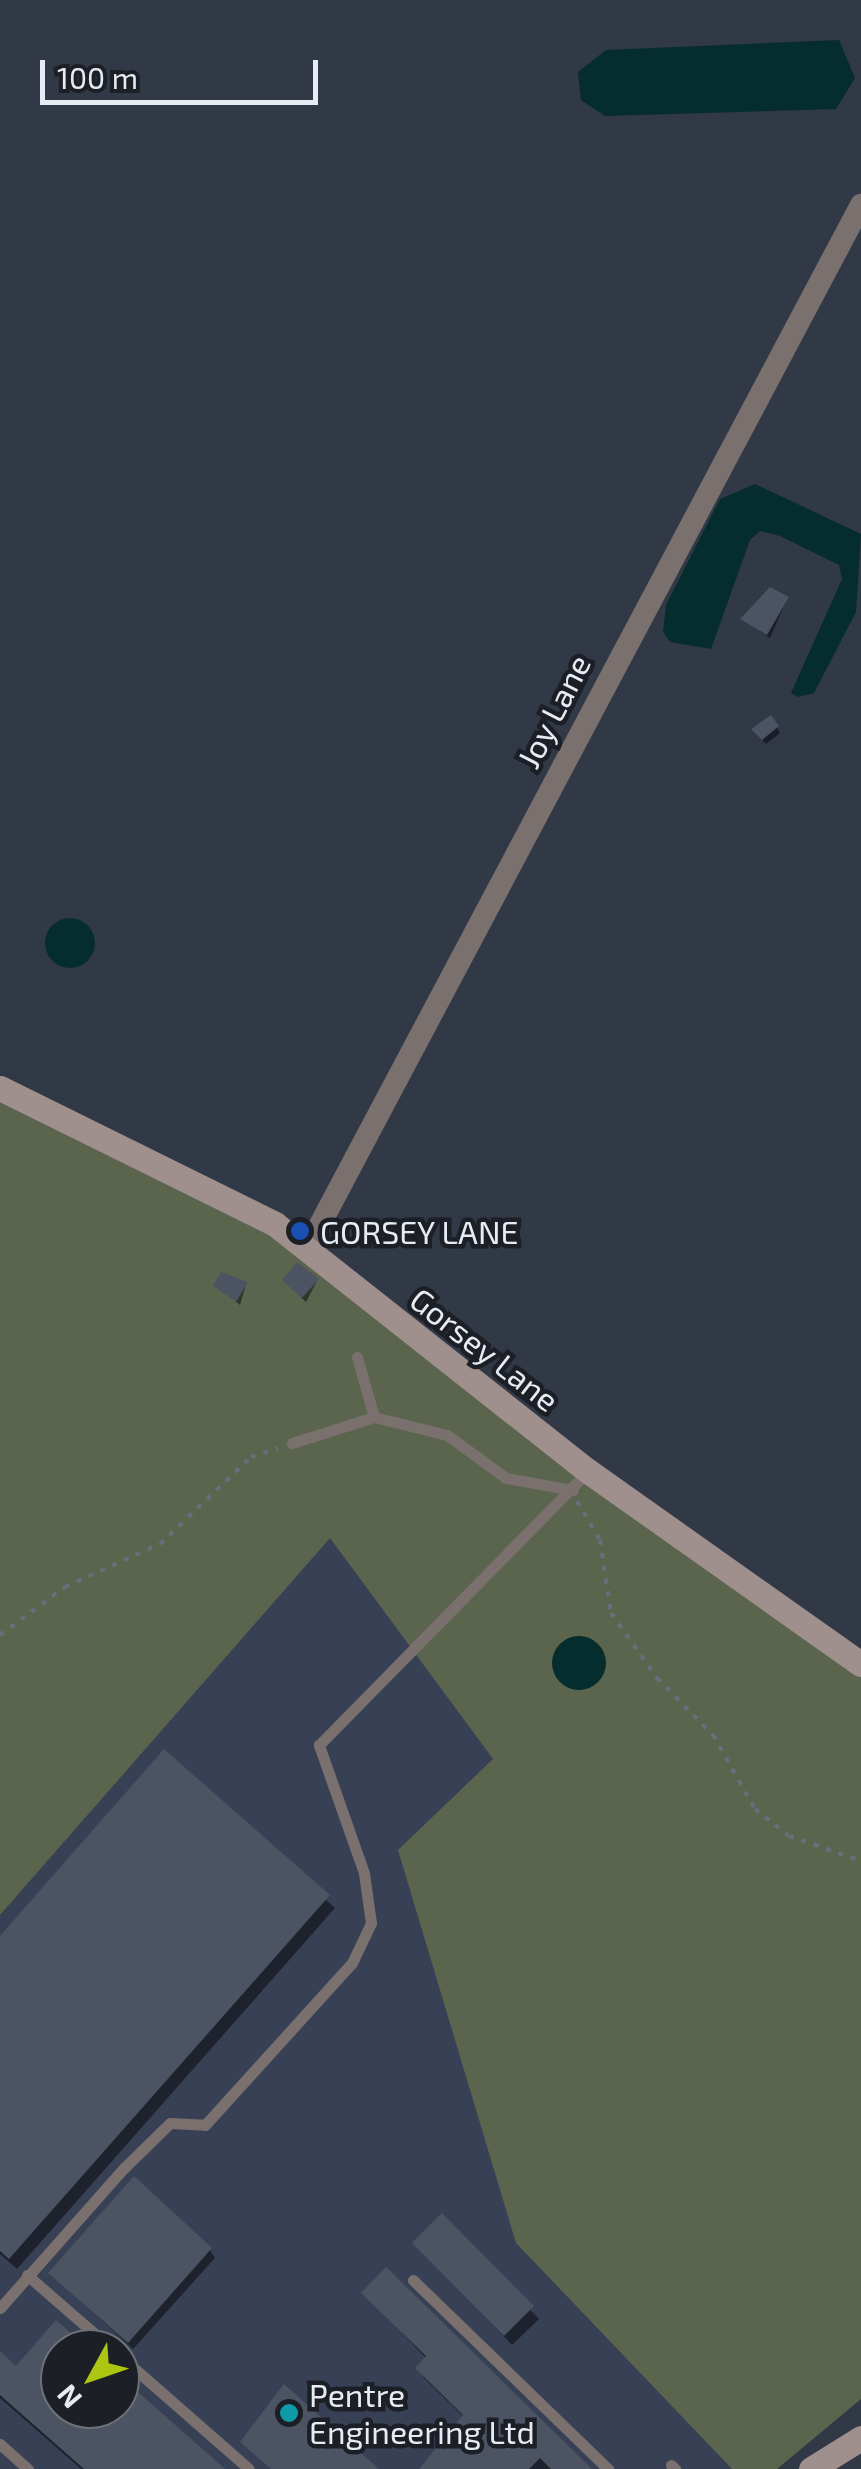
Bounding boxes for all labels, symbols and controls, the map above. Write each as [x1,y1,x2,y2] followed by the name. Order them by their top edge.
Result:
[45,40,322,102] scale bar
[57,59,138,95] text: 100 m
[508,648,598,774] street label: Joy Lane
[320,1212,519,1250] place label: GORSEY LANE
[289,1220,311,1242] marker: GORSEY LANE
[403,1279,567,1419] street label: Gorsey Lane
[40,2329,140,2429] north arrow
[309,2376,535,2451] place label: Pentre Engineering Ltd
[49,2378,88,2416] text: N
[278,2402,300,2424] marker: Pentre Engineering Ltd

